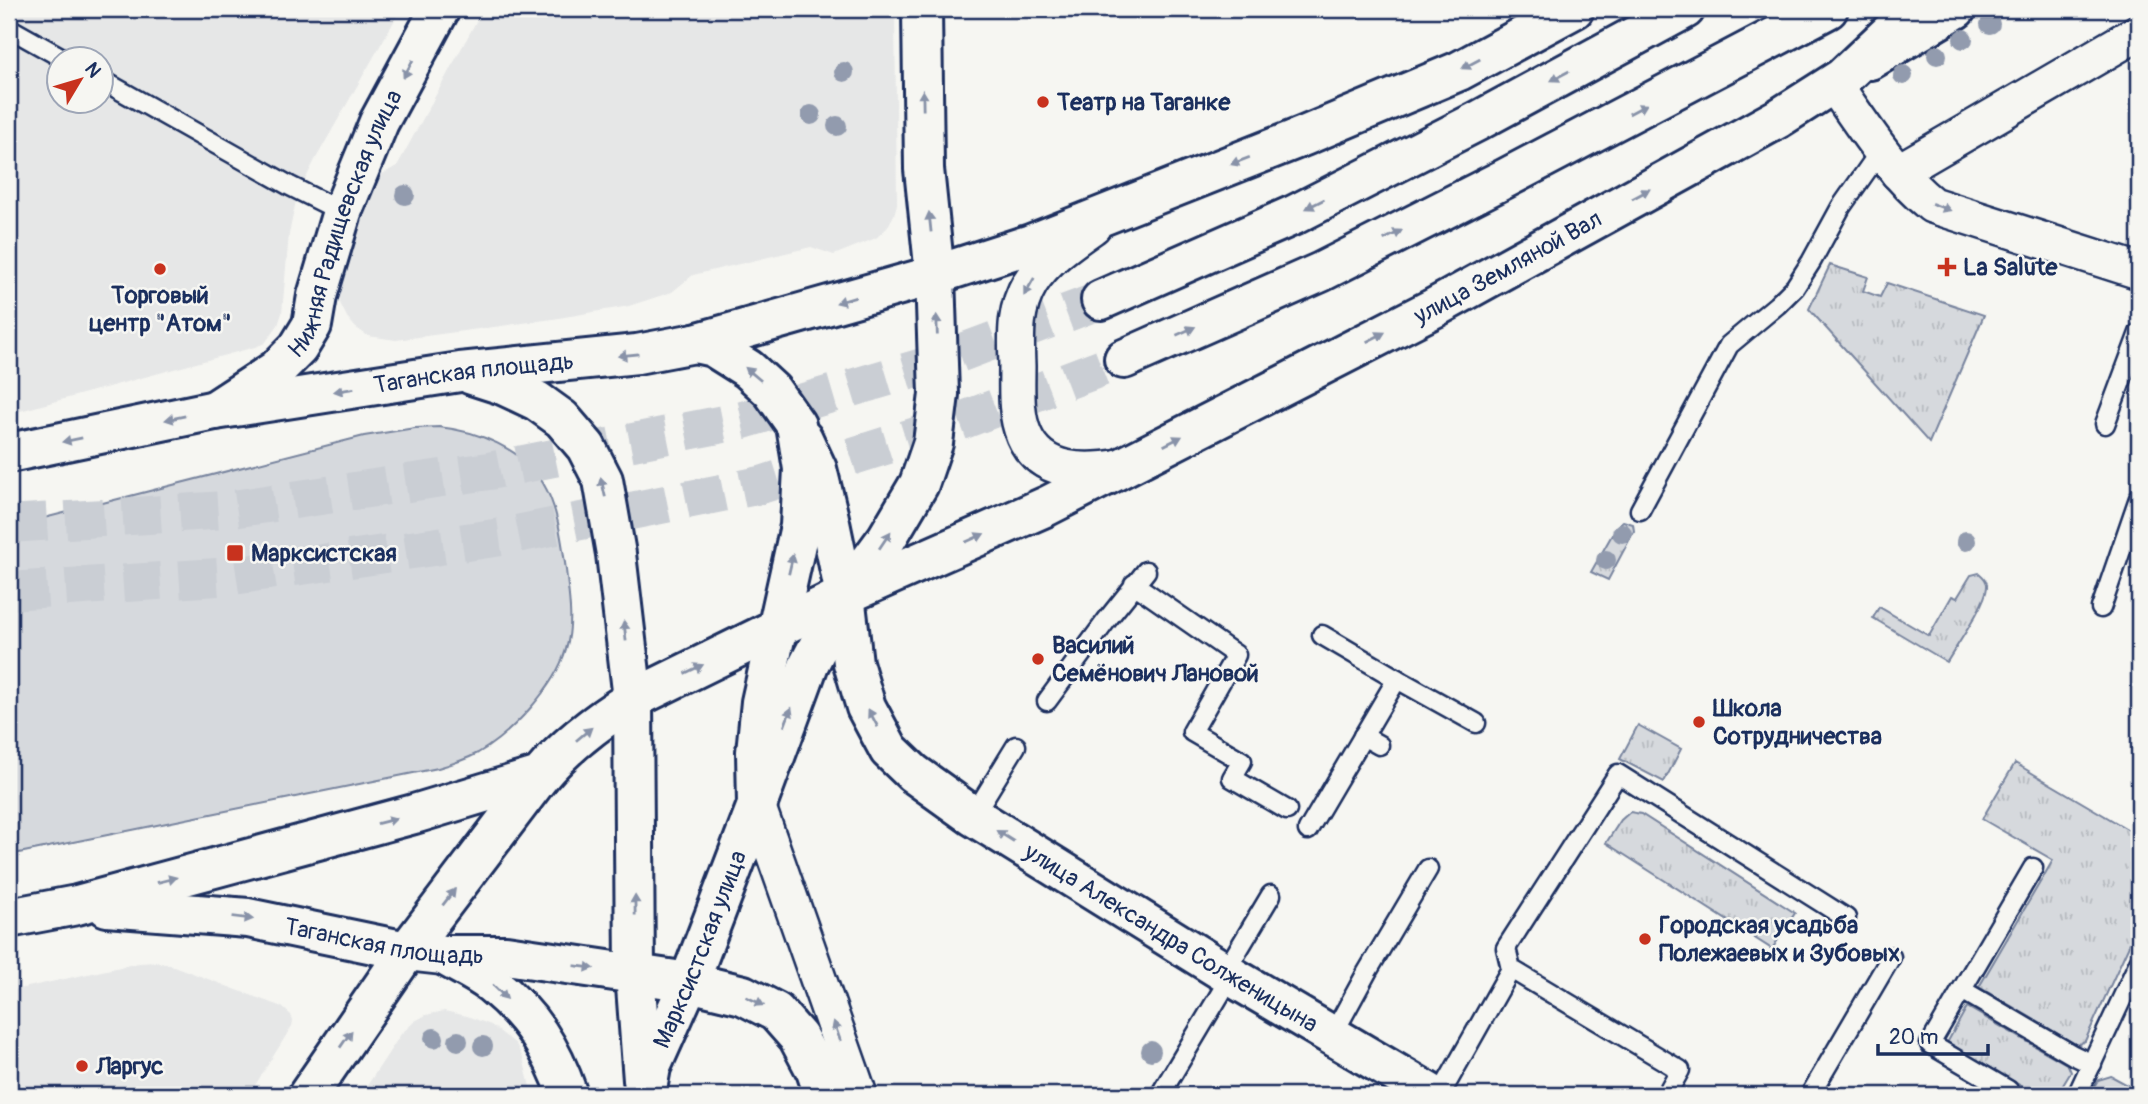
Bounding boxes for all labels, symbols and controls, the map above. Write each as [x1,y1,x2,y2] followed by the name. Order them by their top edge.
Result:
[46,46,116,116] north arrow
[79,58,106,83] text: N
[1461,58,1481,70] one-way arrow
[402,59,414,79] one-way arrow
[1551,70,1570,82] one-way arrow
[282,85,409,364] street label: Нижняя Радищевская улица
[1056,88,1231,117] place label: Театр на Таганке
[917,89,929,111] one-way arrow
[1035,94,1051,110] marker: Театр на Таганке
[1628,103,1648,114] one-way arrow
[1230,156,1251,167] one-way arrow
[1631,188,1650,200] one-way arrow
[1305,198,1325,210] one-way arrow
[1930,202,1951,213] one-way arrow
[1408,204,1607,331] street label: улица Земляной Вал
[924,211,935,233] one-way arrow
[1383,230,1403,241] one-way arrow
[1963,253,2059,282] place label: La Salute
[1937,257,1957,277] marker: La Salute
[152,261,168,277] marker: Торговый центр "Атом"
[1023,277,1035,296] one-way arrow
[88,281,232,338] place label: Торговый центр "Атом"
[835,295,857,306] one-way arrow
[932,313,943,335] one-way arrow
[1176,325,1196,337] one-way arrow
[1366,332,1386,343] one-way arrow
[372,346,575,400] street label: Таганская площадь
[617,350,639,361] one-way arrow
[744,367,761,382] one-way arrow
[333,384,355,395] one-way arrow
[164,413,186,424] one-way arrow
[61,435,83,446] one-way arrow
[1164,435,1183,447] one-way arrow
[598,476,609,498] one-way arrow
[878,531,892,549] one-way arrow
[965,532,985,544] one-way arrow
[251,539,397,568] place label: Марксистская
[225,543,245,563] marker: Марксистская
[786,553,797,575] one-way arrow
[619,620,630,642] one-way arrow
[1052,631,1259,688] place label: Василий Семёнович Лановой
[1030,651,1046,667] marker: Василий Семёнович Лановой
[684,663,704,675] one-way arrow
[1712,694,1882,751] place label: Школа Сотрудничества
[783,707,794,728] one-way arrow
[867,708,879,728] one-way arrow
[1691,714,1707,730] marker: Школа Сотрудничества
[575,727,592,742] one-way arrow
[376,815,398,826] one-way arrow
[995,829,1014,842] one-way arrow
[1018,837,1323,1039] street label: улица Александра Солженицына
[647,846,753,1053] street label: Марксистская улица
[157,875,178,885] one-way arrow
[441,888,456,906] one-way arrow
[629,894,640,916] one-way arrow
[1659,911,1900,968] place label: Городская усадьба Полежаевых и Зубовых
[282,912,484,970] street label: Таганская площадь
[232,913,254,924] one-way arrow
[1637,931,1653,947] marker: Городская усадьба Полежаевых и Зубовых
[573,961,595,972] one-way arrow
[492,984,509,1001] one-way arrow
[745,996,765,1007] one-way arrow
[1878,1013,1989,1057] scale bar
[831,1020,842,1041] one-way arrow
[1889,1024,1938,1051] text: 20 m
[339,1030,353,1048] one-way arrow
[95,1052,164,1081] place label: Ларгус
[74,1058,90,1074] marker: Ларгус

